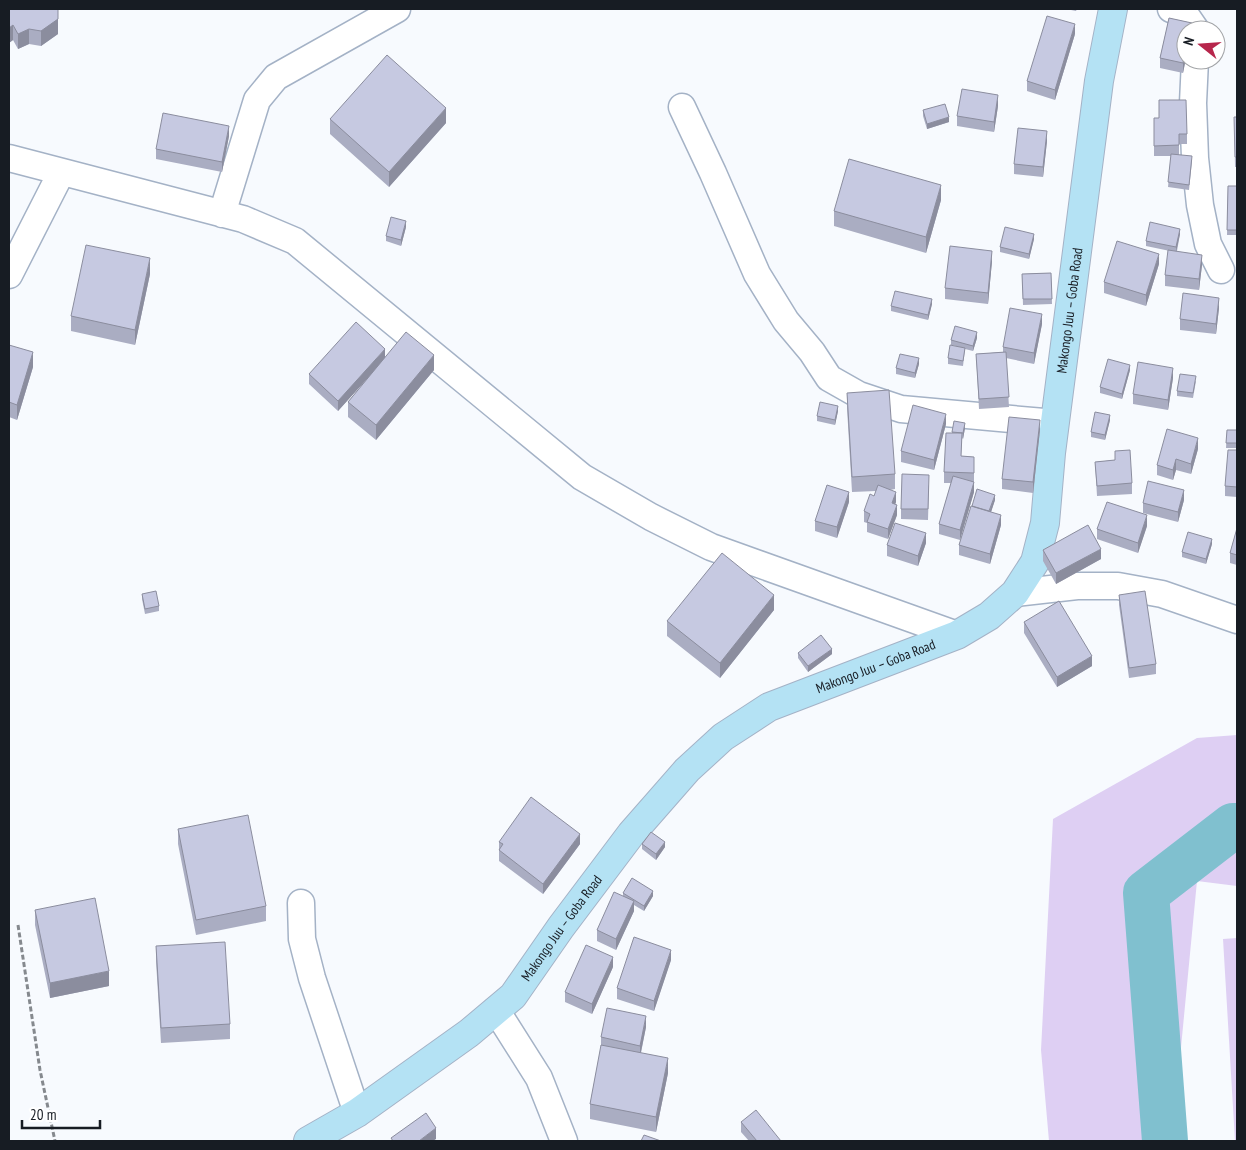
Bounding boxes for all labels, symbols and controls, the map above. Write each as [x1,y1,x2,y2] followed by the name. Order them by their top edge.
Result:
[1176,20,1226,70] north arrow
[1179,35,1198,47] text: N
[1052,247,1086,375] street label: Makongo Juu – Goba Road
[813,635,938,697] street label: Makongo Juu – Goba Road
[517,872,606,985] street label: Makongo Juu – Goba Road
[22,1098,100,1130] scale bar
[30,1105,56,1124] text: 20 m

